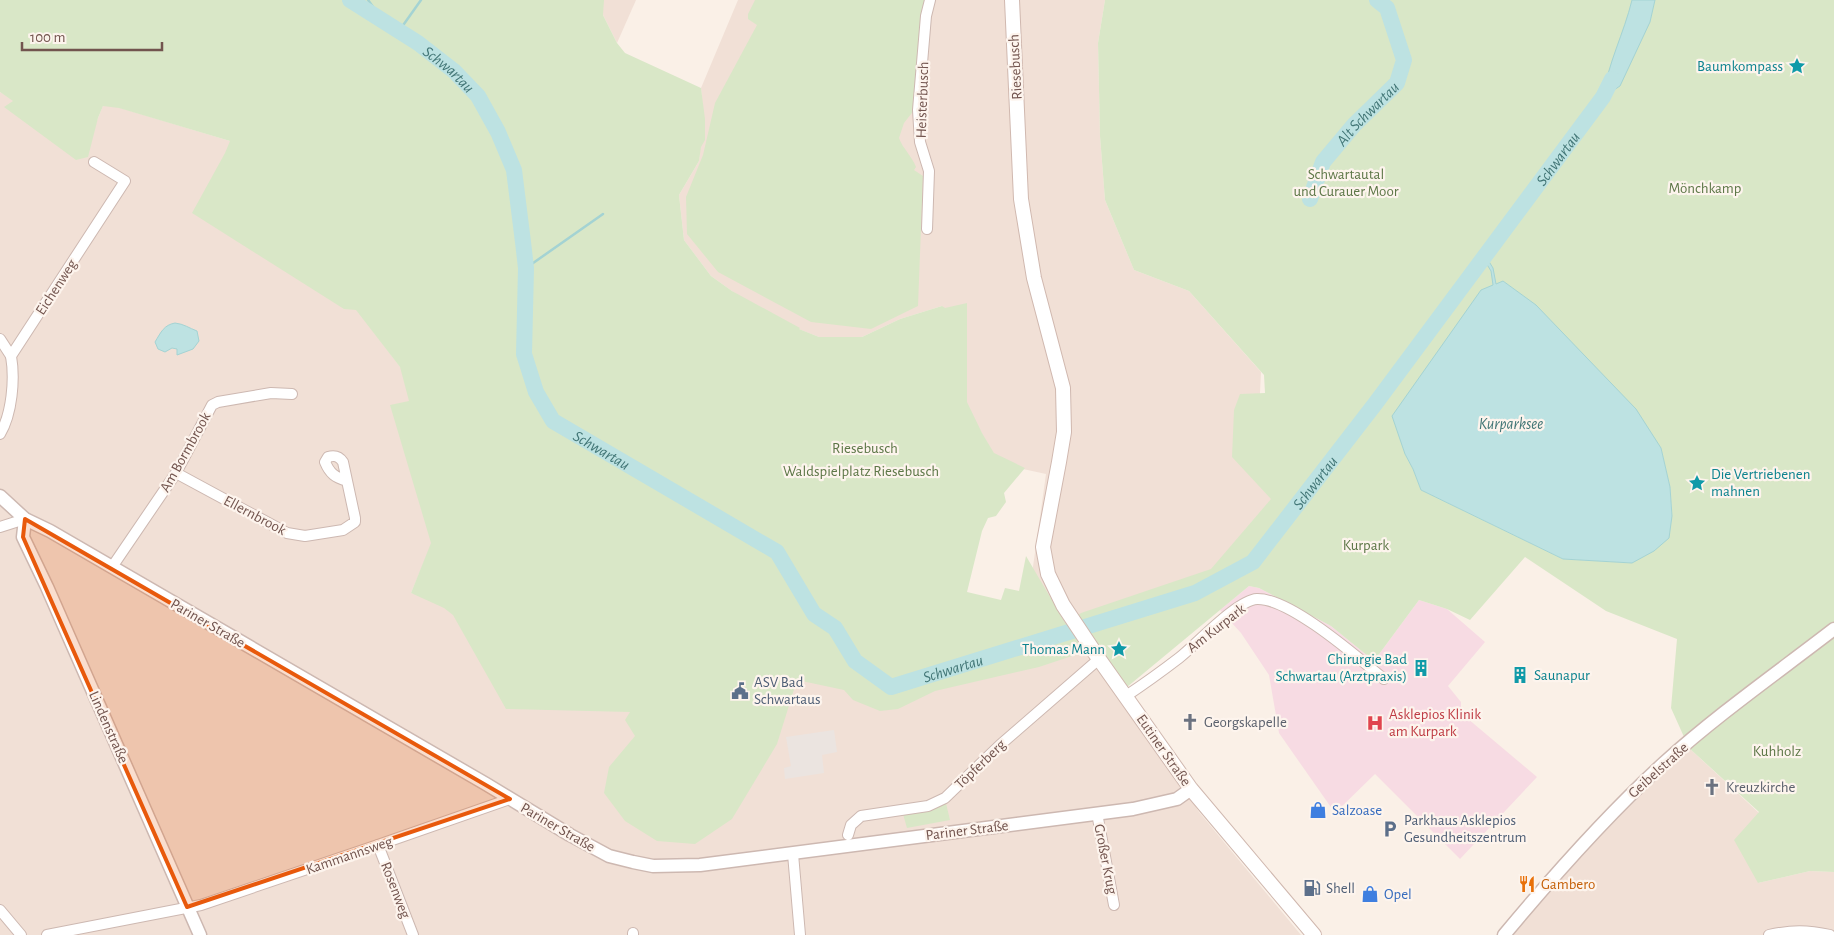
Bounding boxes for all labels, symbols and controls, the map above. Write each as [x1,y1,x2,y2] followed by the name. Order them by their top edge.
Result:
[22,20,162,52] scale bar
[30,30,65,45] text: 100 m
[1006,34,1025,100] street label: Riesebusch
[420,43,477,96] water label: Schwartau
[1787,56,1807,76] place icon: Baumkompass
[1697,59,1783,74] place label: Baumkompass
[914,61,931,139] street label: Heisterbusch
[1333,79,1402,150] water label: Alt Schwartau
[1533,129,1583,189] water label: Schwartau
[1293,167,1399,199] park label: Schwartautal und Curauer Moor
[1668,181,1742,196] park label: Mönchkamp
[33,256,80,318] street label: Eichenweg
[157,410,214,495] street label: Am Bormbrook
[1479,416,1543,433] water label: Kurparksee
[571,428,632,473] water label: Schwartau
[832,441,898,456] park label: Riesebusch
[1290,453,1341,512] water label: Schwartau
[783,464,939,479] park label: Waldspielplatz Riesebusch
[1711,467,1810,499] place label: Die Vertriebenen mahnen
[1687,473,1707,493] place icon: Die Vertriebenen mahnen
[221,493,288,538] street label: Ellernbrook
[1343,538,1389,553] park label: Kurpark
[168,596,248,651] street label: Pariner Straße
[1184,601,1248,656] street label: Am Kurpark
[1109,639,1129,659] place icon: Thomas Mann
[1022,642,1105,657] place label: Thomas Mann
[921,652,985,686] water label: Schwartau
[1276,652,1407,684] place label: Chirurgie Bad Schwartau (Arztpraxis)
[1411,658,1431,678] building icon: Chirurgie Bad Schwartau (Arztpraxis)
[1510,665,1530,685] building icon: Saunapur
[1534,668,1590,683] place label: Saunapur
[754,675,820,707] place label: ASV Bad Schwartaus
[730,681,750,701] public building icon: ASV Bad Schwartaus
[86,689,131,766] street label: Lindenstraße
[1389,707,1481,739] place label: Asklepios Klinik am Kurpark
[1133,712,1194,789] street label: Eutiner Straße
[1180,712,1200,732] church icon: Georgskapelle
[1365,713,1385,733] hospital icon: Asklepios Klinik am Kurpark
[1204,715,1287,730] place label: Georgskapelle
[952,736,1009,792] street label: Töpferberg
[1626,740,1691,801] street label: Geibelstraße
[1753,744,1801,759] park label: Kuhholz
[1702,777,1722,797] church icon: Kreuzkirche
[1726,780,1796,795] place label: Kreuzkirche
[518,800,598,855] street label: Pariner Straße
[1308,800,1328,820] shop icon: Salzoase
[1332,803,1382,818] place label: Salzoase
[1404,813,1527,845] place label: Parkhaus Asklepios Gesundheitszentrum
[925,818,1009,843] street label: Pariner Straße
[1380,819,1400,839] parking icon: Parkhaus Asklepios Gesundheitszentrum
[1091,823,1120,896] street label: Großer Krug
[304,833,395,877] street label: Kammannsweg
[378,860,413,921] street label: Rosenweg
[1517,874,1537,894] restaurant icon: Gambero
[1541,877,1595,892] place label: Gambero
[1302,878,1322,898] fuel station icon: Shell
[1326,881,1355,896] place label: Shell
[1360,884,1380,904] shop icon: Opel
[1384,887,1412,902] place label: Opel

